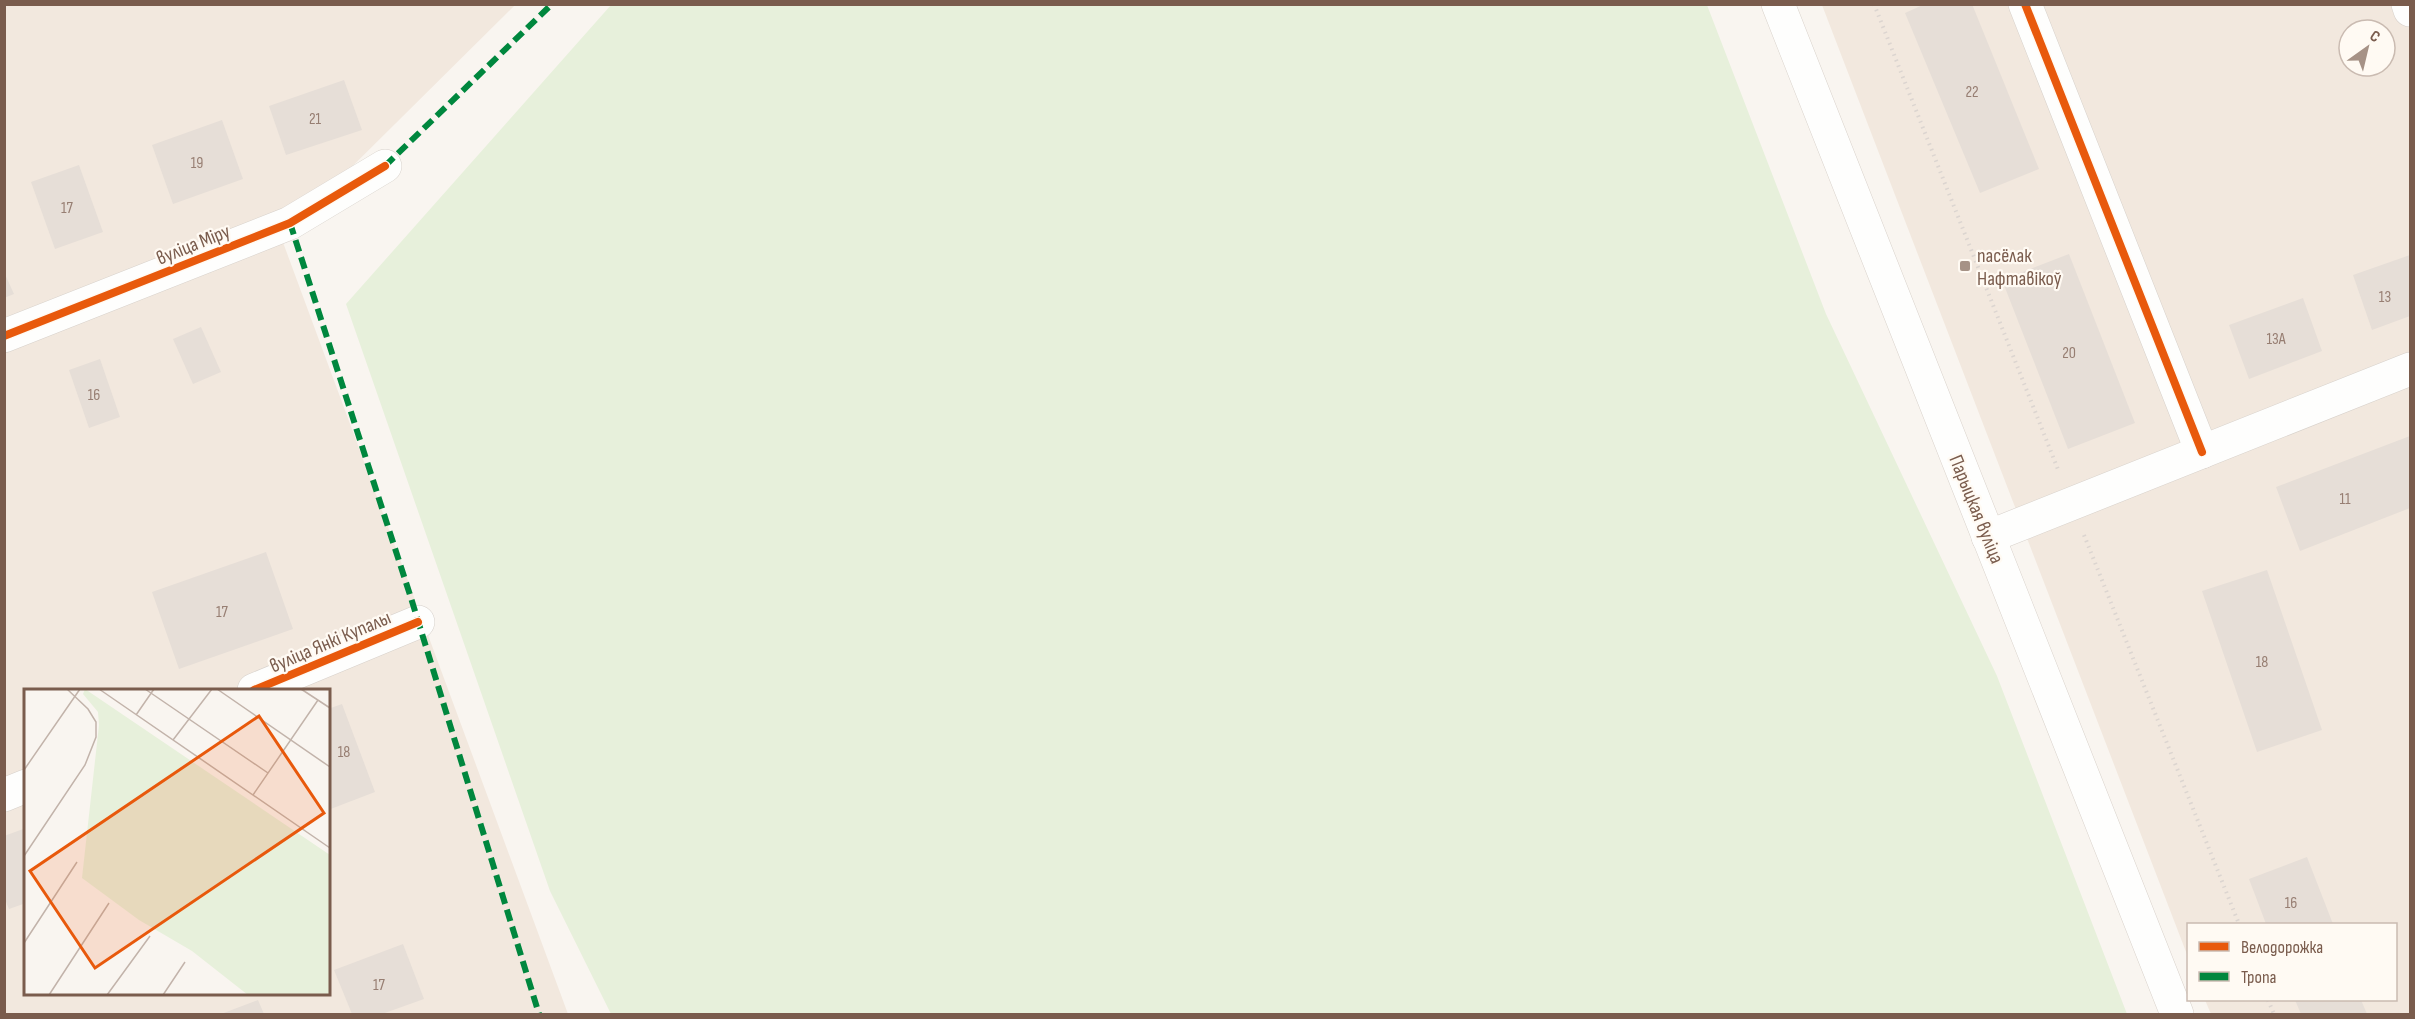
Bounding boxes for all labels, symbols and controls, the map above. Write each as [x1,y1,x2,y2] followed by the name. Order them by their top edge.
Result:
[2337,18,2397,78] north arrow
[2366,27,2383,47] text: С
[1965,83,1979,102] house number: 22
[309,110,322,129] house number: 21
[191,154,203,173] house number: 19
[61,199,74,218] house number: 17
[153,219,234,271] street label: вуліца Міру
[1977,244,2062,291] place label: пасёлак Нафтавікоў
[1958,259,1972,273] marker: пасёлак Нафтавікоў
[2379,288,2391,307] house number: 13
[2266,330,2286,349] house number: 13А
[2062,344,2076,363] house number: 20
[88,386,100,405] house number: 16
[1943,452,2009,567] street label: Парыцкая вуліца
[2339,490,2351,509] house number: 11
[216,603,229,622] house number: 17
[266,606,394,678] street label: вуліца Янкі Купалы
[2256,653,2268,672] house number: 18
[24,689,330,995] inset map
[338,743,350,762] house number: 18
[2285,894,2297,913] house number: 16
[2187,923,2397,1001] legend
[2241,937,2323,958] text: Велодорожка
[2241,967,2277,988] text: Тропа
[373,976,386,995] house number: 17

